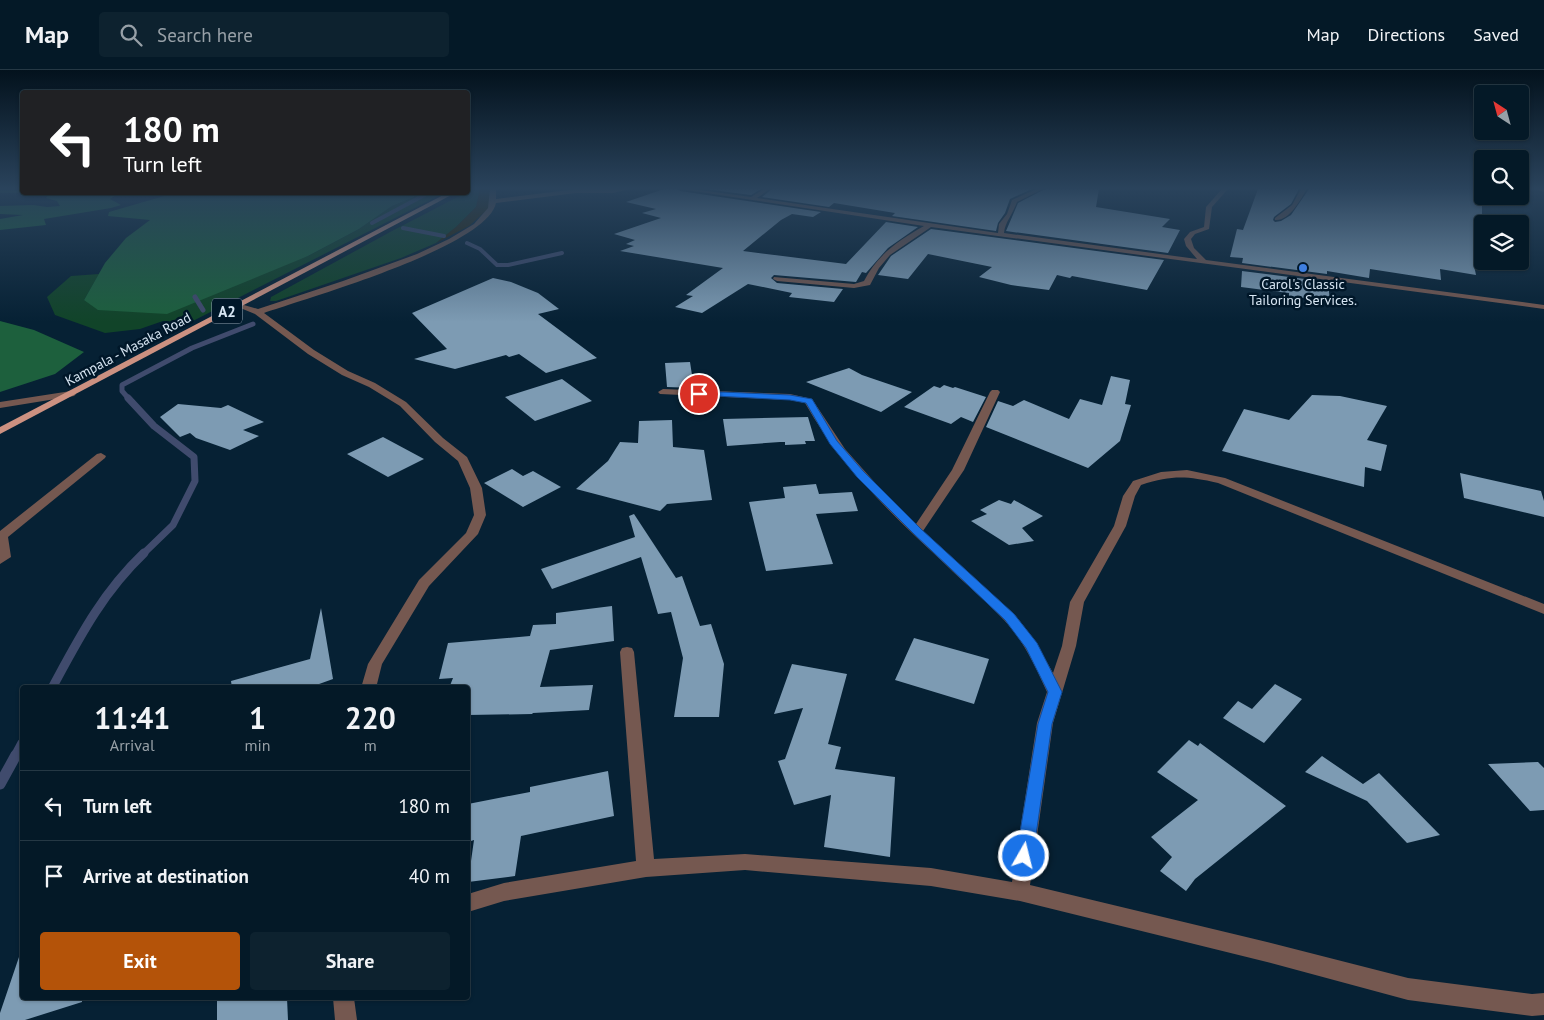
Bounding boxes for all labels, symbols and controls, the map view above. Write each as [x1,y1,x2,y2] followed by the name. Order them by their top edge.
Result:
[99,12,449,57] search box
[25,19,69,50] text: Map
[117,21,145,49] icon: search
[157,23,253,47] text: Search here
[1307,23,1339,46] text: Map
[1367,23,1445,46] text: Directions
[1473,23,1519,46] text: Saved
[1474,85,1529,140] north arrow
[1474,85,1529,270] map controls
[123,106,220,152] text: 180 m
[40,110,105,175] icon: left
[123,150,202,178] text: Turn left
[1474,150,1529,205] button: search
[1474,215,1529,270] button: layers
[1297,262,1309,274] marker: Carol's Classic Tailoring Services.
[1249,275,1357,309] place label: Carol's Classic Tailoring Services.
[212,298,242,324] road number: A2
[62,308,194,390] street label: Kampala - Masaka Road
[678,373,720,415] pin
[685,380,713,408] icon: arrive
[94,698,170,737] text: 11:41
[249,698,266,737] text: 1
[345,698,396,737] text: 220
[110,735,155,755] text: Arrival
[245,735,271,755] text: min
[364,735,377,755] text: m
[40,792,68,820] icon: left
[83,794,152,818] text: Turn left
[398,794,450,818] text: 180 m
[997,829,1049,881] position arrow
[40,862,68,890] icon: arrive
[83,864,249,888] text: Arrive at destination
[409,864,450,888] text: 40 m
[40,932,240,990] button: Exit
[250,932,450,990] button: Share

